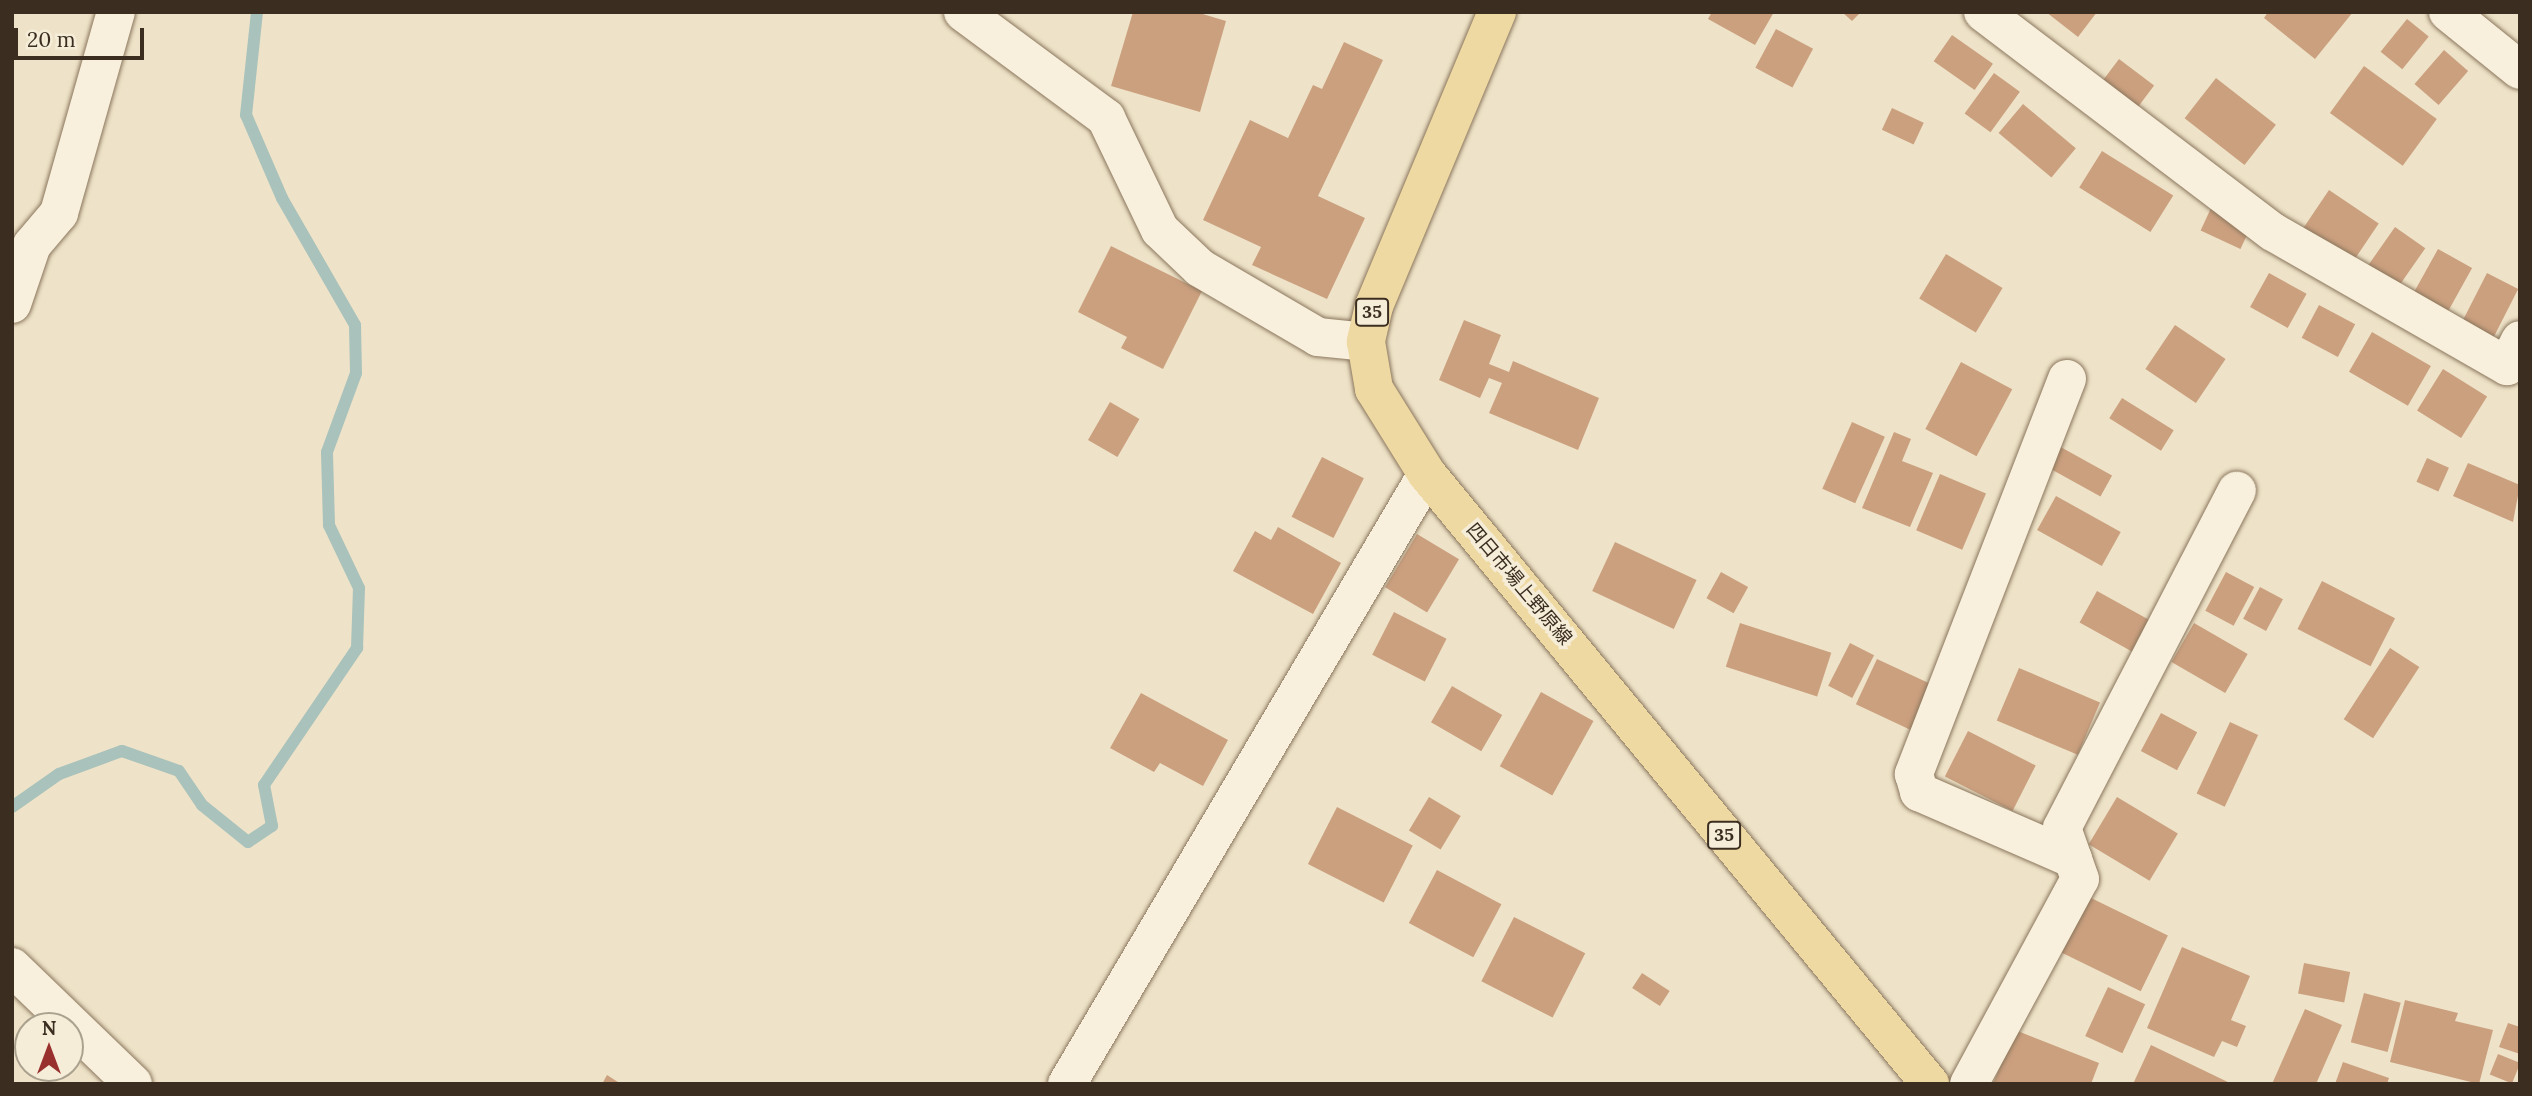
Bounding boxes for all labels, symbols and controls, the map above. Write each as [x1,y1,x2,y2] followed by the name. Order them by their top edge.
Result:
[18,14,147,58] scale bar
[27,26,76,53] text: 20 m
[1354,298,1390,326] road number: 35
[1461,518,1577,650] street label: 四日市場上野原線
[1706,820,1742,850] road number: 35
[14,1012,84,1082] north arrow
[42,1016,56,1040] text: N

